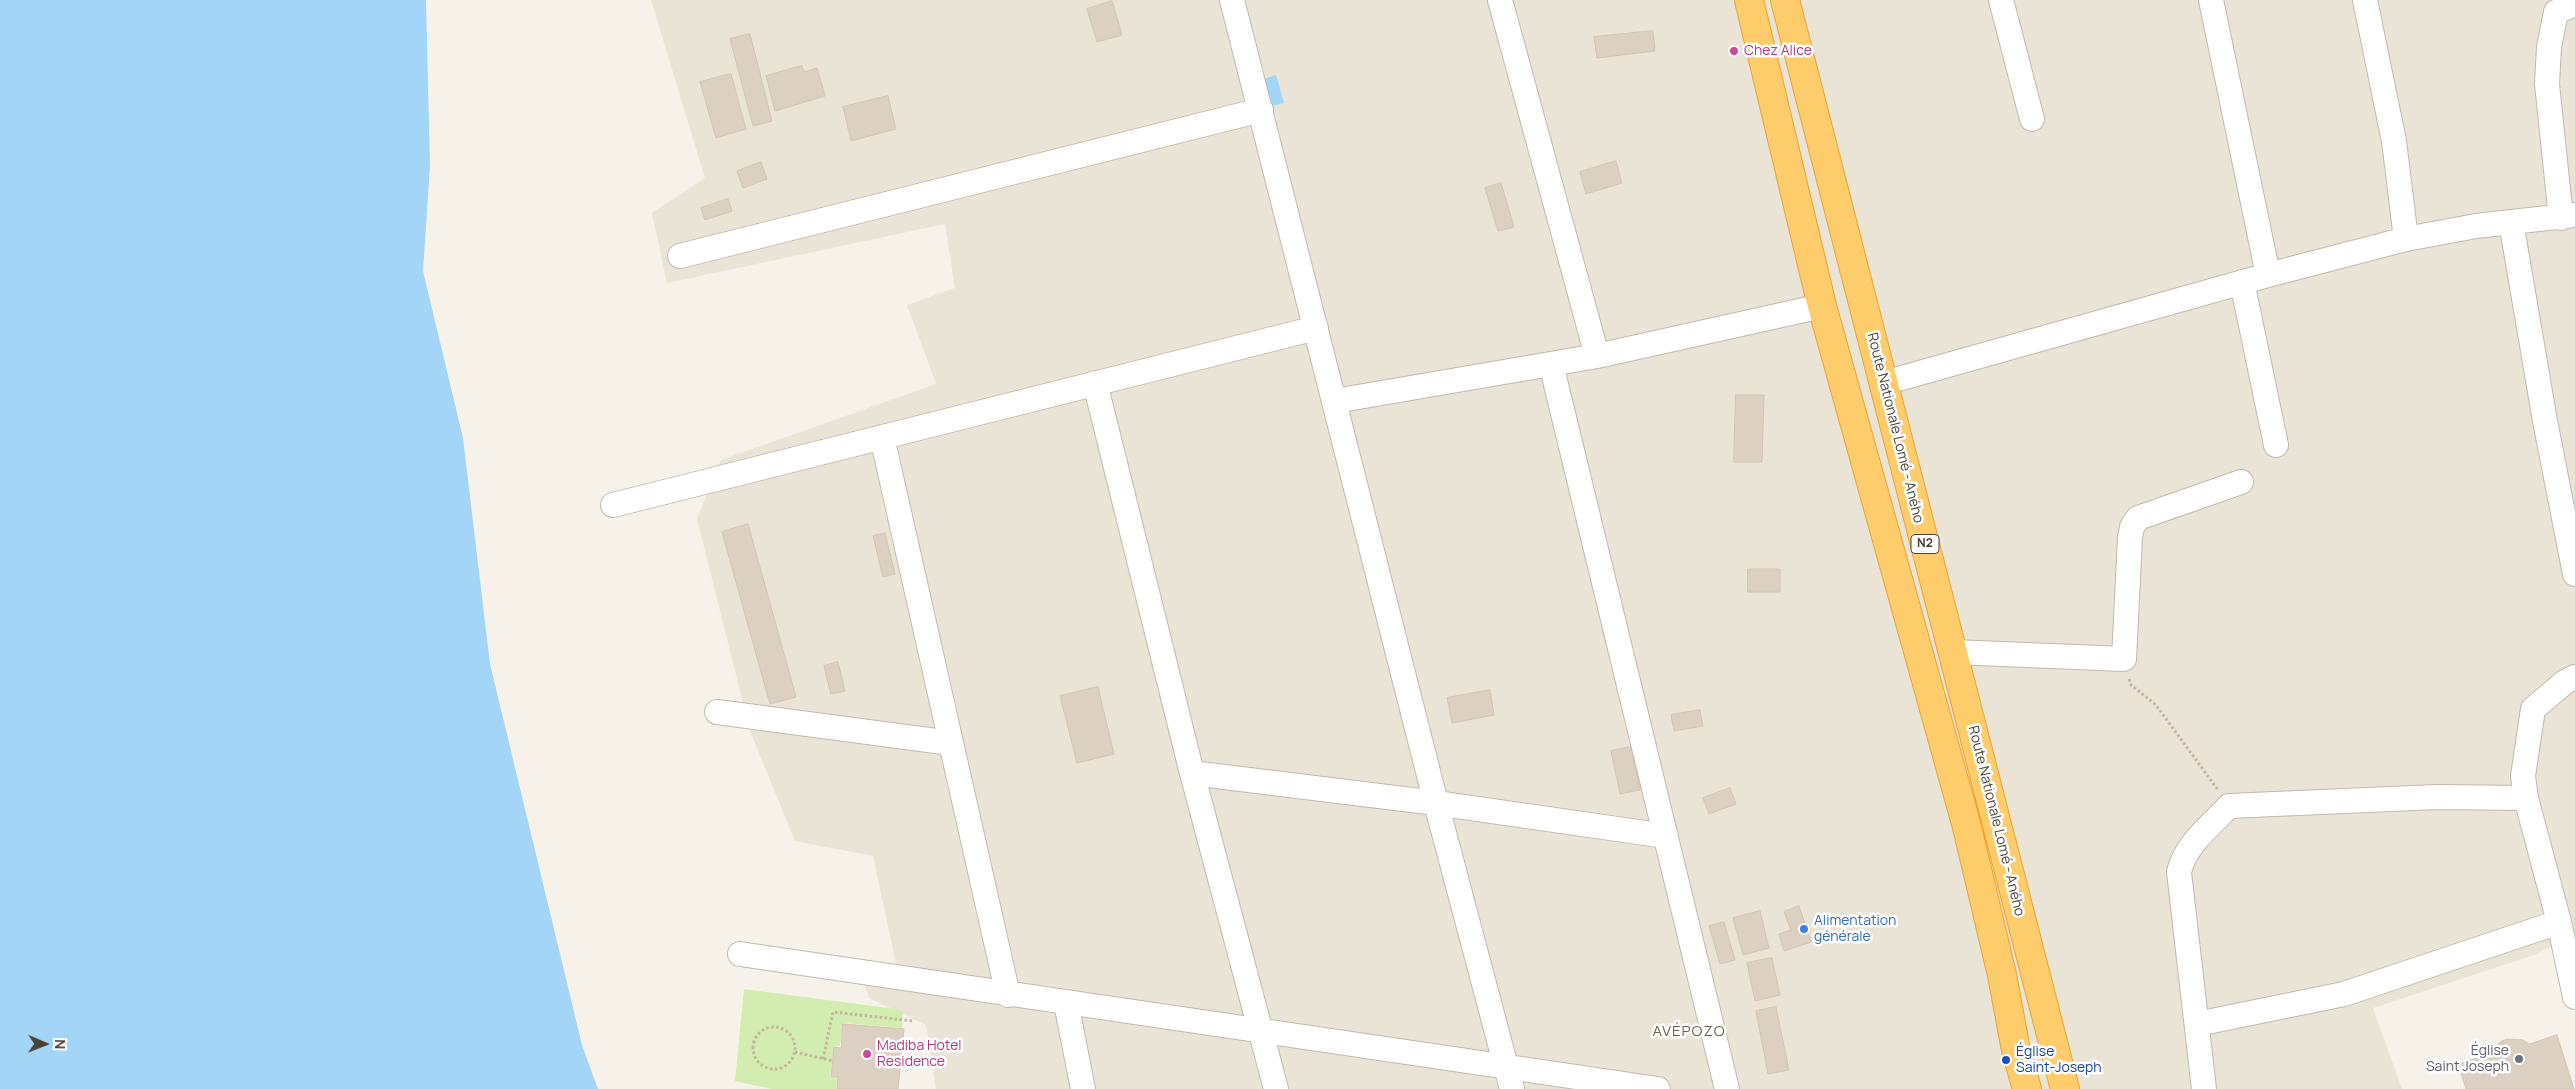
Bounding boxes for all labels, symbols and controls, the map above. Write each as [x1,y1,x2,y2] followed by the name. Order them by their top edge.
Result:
[1744,43,1812,59] place label: Chez Alice
[1728,45,1740,57] marker: Chez Alice
[1863,331,1927,525] street label: Route Nationale Lomé - Aného
[1911,534,1939,554] road number: N2
[1964,724,2028,918] street label: Route Nationale Lomé - Aného
[1814,913,1896,946] place label: Alimentation générale
[1798,923,1810,935] marker: Alimentation générale
[20,1019,70,1069] north arrow
[1652,1023,1726,1041] district label: AVÉPOZO
[877,1038,962,1070] place label: Madiba Hotel Residence
[51,1039,70,1049] text: N
[2426,1043,2509,1076] place label: Église Saint Joseph
[2016,1044,2102,1076] place label: Église Saint-Joseph
[861,1048,873,1060] marker: Madiba Hotel Residence
[2513,1053,2525,1065] marker: Église Saint Joseph
[2000,1054,2012,1066] marker: Église Saint-Joseph

